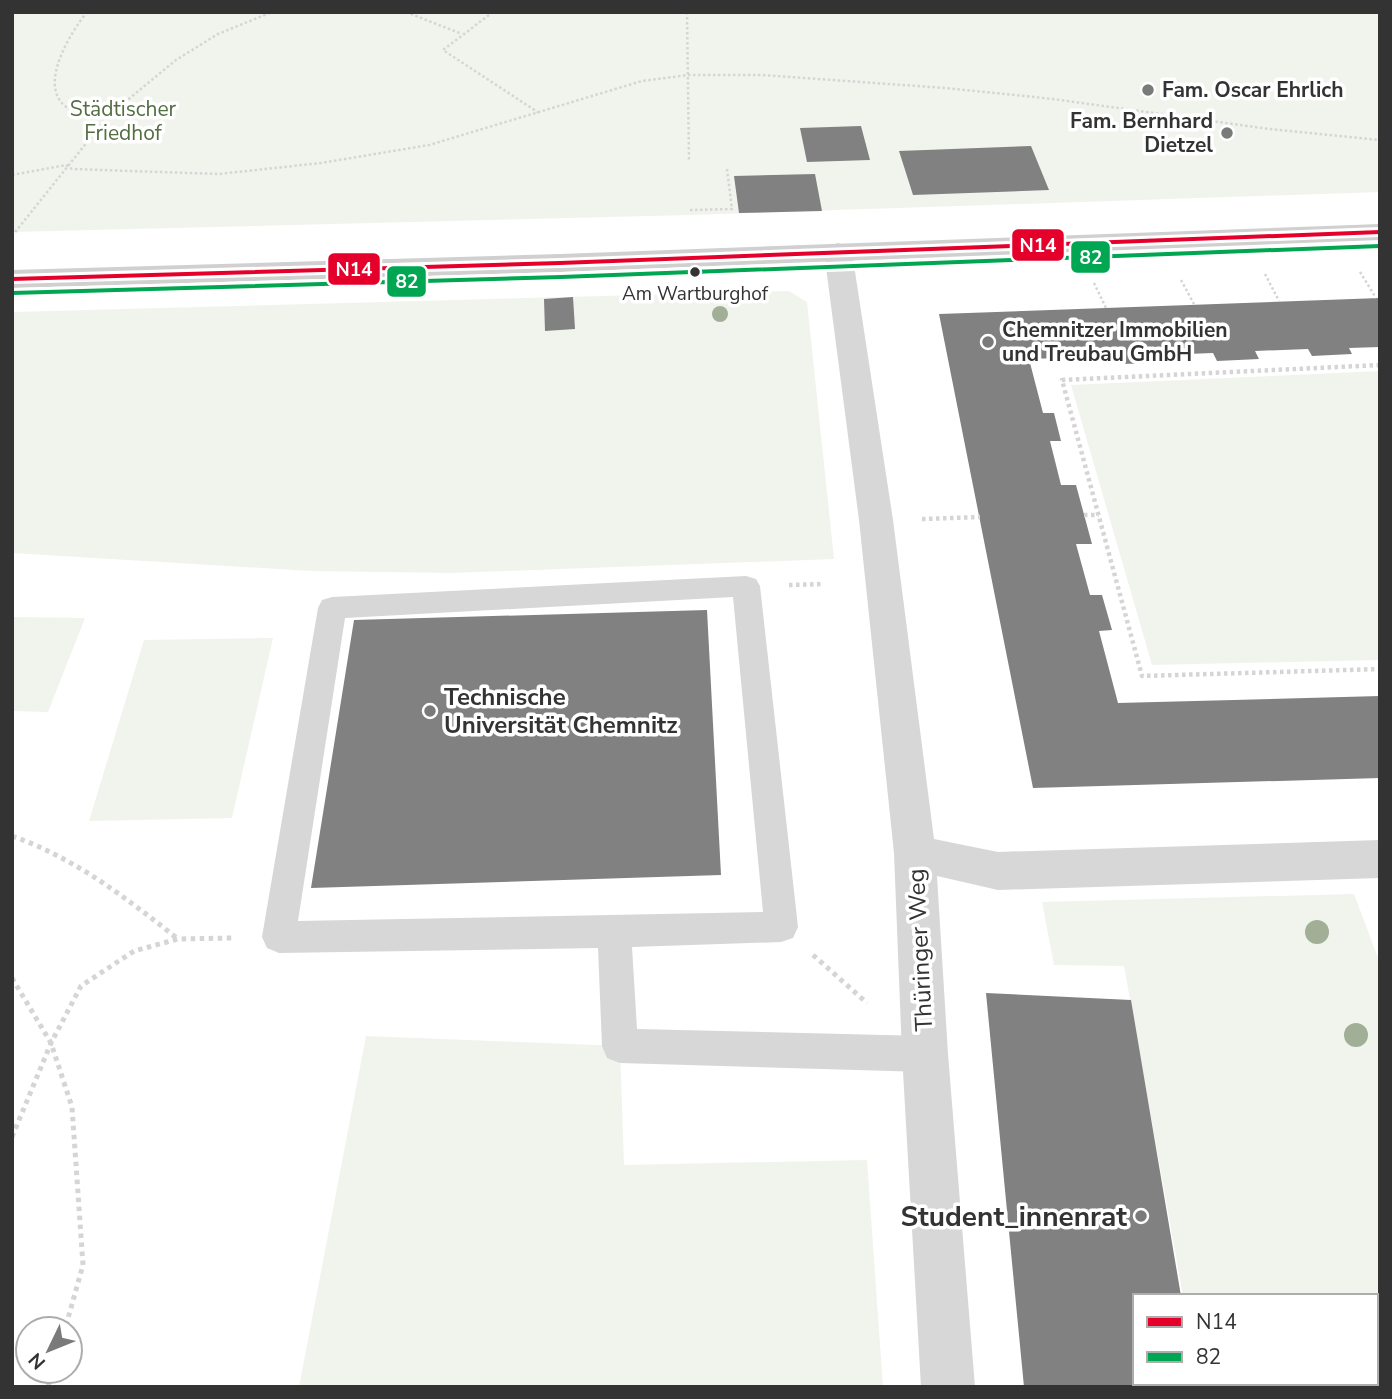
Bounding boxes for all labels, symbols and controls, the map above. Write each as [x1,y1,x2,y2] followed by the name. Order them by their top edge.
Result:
[1162,76,1343,104] place label: Fam. Oscar Ehrlich
[1140,82,1156,98] marker: Fam. Oscar Ehrlich
[70,95,177,147] park label: Städtischer Friedhof
[1070,107,1213,159] place label: Fam. Bernhard Dietzel
[1219,125,1235,141] marker: Fam. Bernhard Dietzel
[1011,228,1065,262] line badge: N14
[1019,233,1057,259] text: N14
[1070,240,1111,274] line badge: 82
[1080,245,1102,271] text: 82
[327,252,381,286] line badge: N14
[335,257,373,283] text: N14
[386,265,427,298] line badge: 82
[688,265,702,279] marker: Am Wartburghof
[396,269,418,295] text: 82
[622,281,769,307] place label: Am Wartburghof
[1002,316,1228,368] place label: Chemnitzer Immobilien und Treubau GmbH
[980,334,996,350] marker: Chemnitzer Immobilien und Treubau GmbH
[444,681,678,741] place label: Technische Universität Chemnitz
[422,703,438,719] marker: Technische Universität Chemnitz
[900,868,940,1032] street label: Thüringer Weg
[901,1198,1127,1236] place label: Student_innenrat
[1133,1208,1149,1224] marker: Student_innenrat
[1133,1294,1378,1385] legend
[1196,1308,1237,1336] text: N14
[14,1315,84,1385] north arrow
[1196,1343,1221,1371] text: 82
[23,1347,52,1375] text: N

